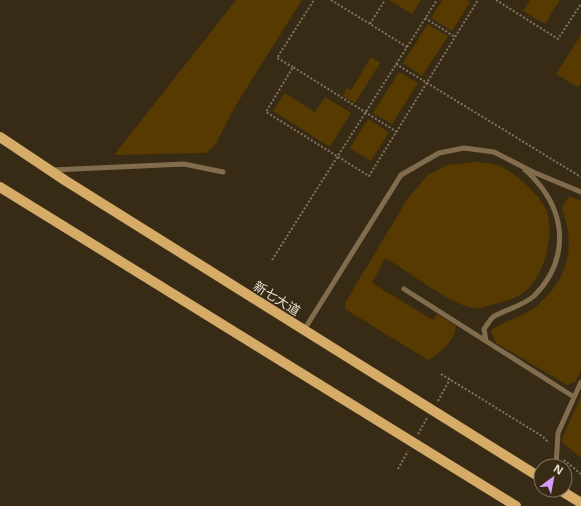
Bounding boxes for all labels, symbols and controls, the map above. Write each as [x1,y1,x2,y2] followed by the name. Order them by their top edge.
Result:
[250,277,304,319] street label: 新七大道
[533,458,573,498] north arrow
[551,460,566,478] text: N

